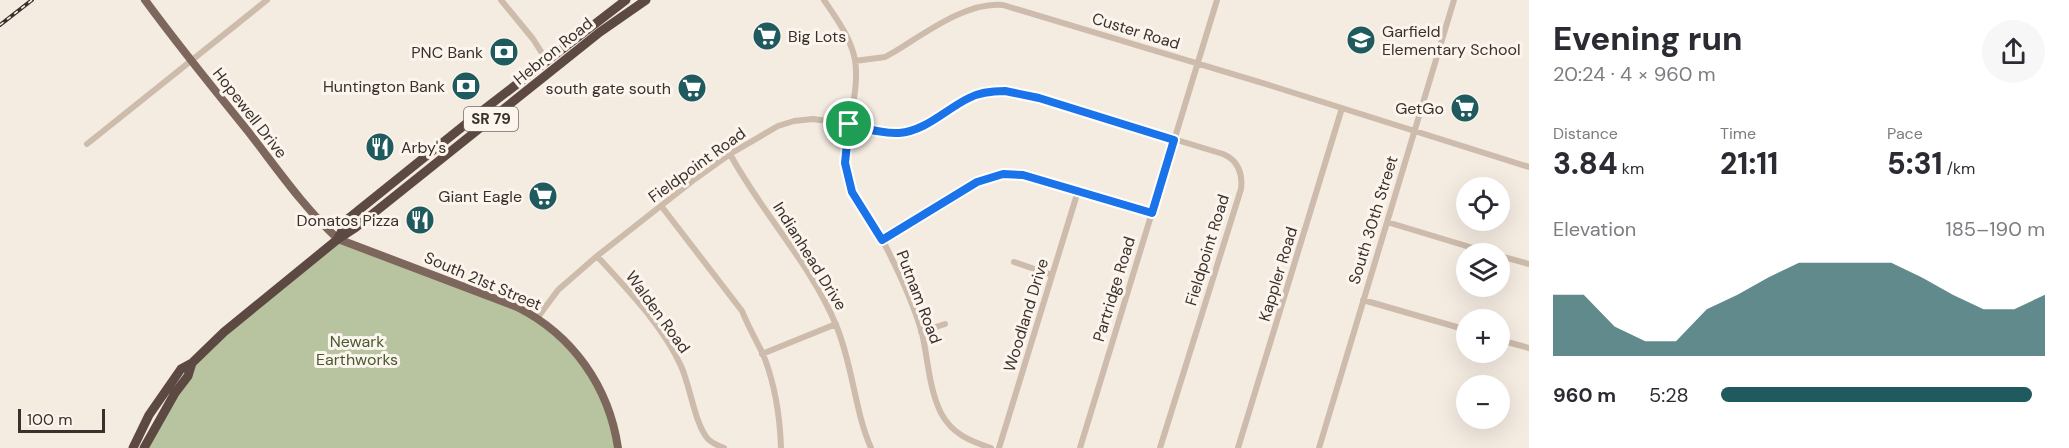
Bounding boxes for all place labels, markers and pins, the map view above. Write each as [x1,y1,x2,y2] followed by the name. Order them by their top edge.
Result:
[751,20,783,52] supermarket icon: Big Lots
[1382,21,1520,60] place label: Garfield Elementary School
[1345,24,1377,56] school or university icon: Garfield Elementary School
[788,26,846,47] place label: Big Lots
[488,36,520,68] bank icon: PNC Bank
[411,42,483,63] place label: PNC Bank
[450,70,482,102] bank icon: Huntington Bank
[676,72,708,104] supermarket icon: south gate south
[323,76,445,97] place label: Huntington Bank
[546,78,671,99] place label: south gate south
[1449,92,1481,124] supermarket icon: GetGo
[823,98,874,149] pin
[1395,98,1444,119] place label: GetGo
[364,131,396,163] restaurant icon: Arby's
[401,137,446,158] place label: Arby's
[527,180,559,212] supermarket icon: Giant Eagle
[438,186,522,207] place label: Giant Eagle
[404,204,436,236] restaurant icon: Donatos Pizza
[297,210,399,231] place label: Donatos Pizza

